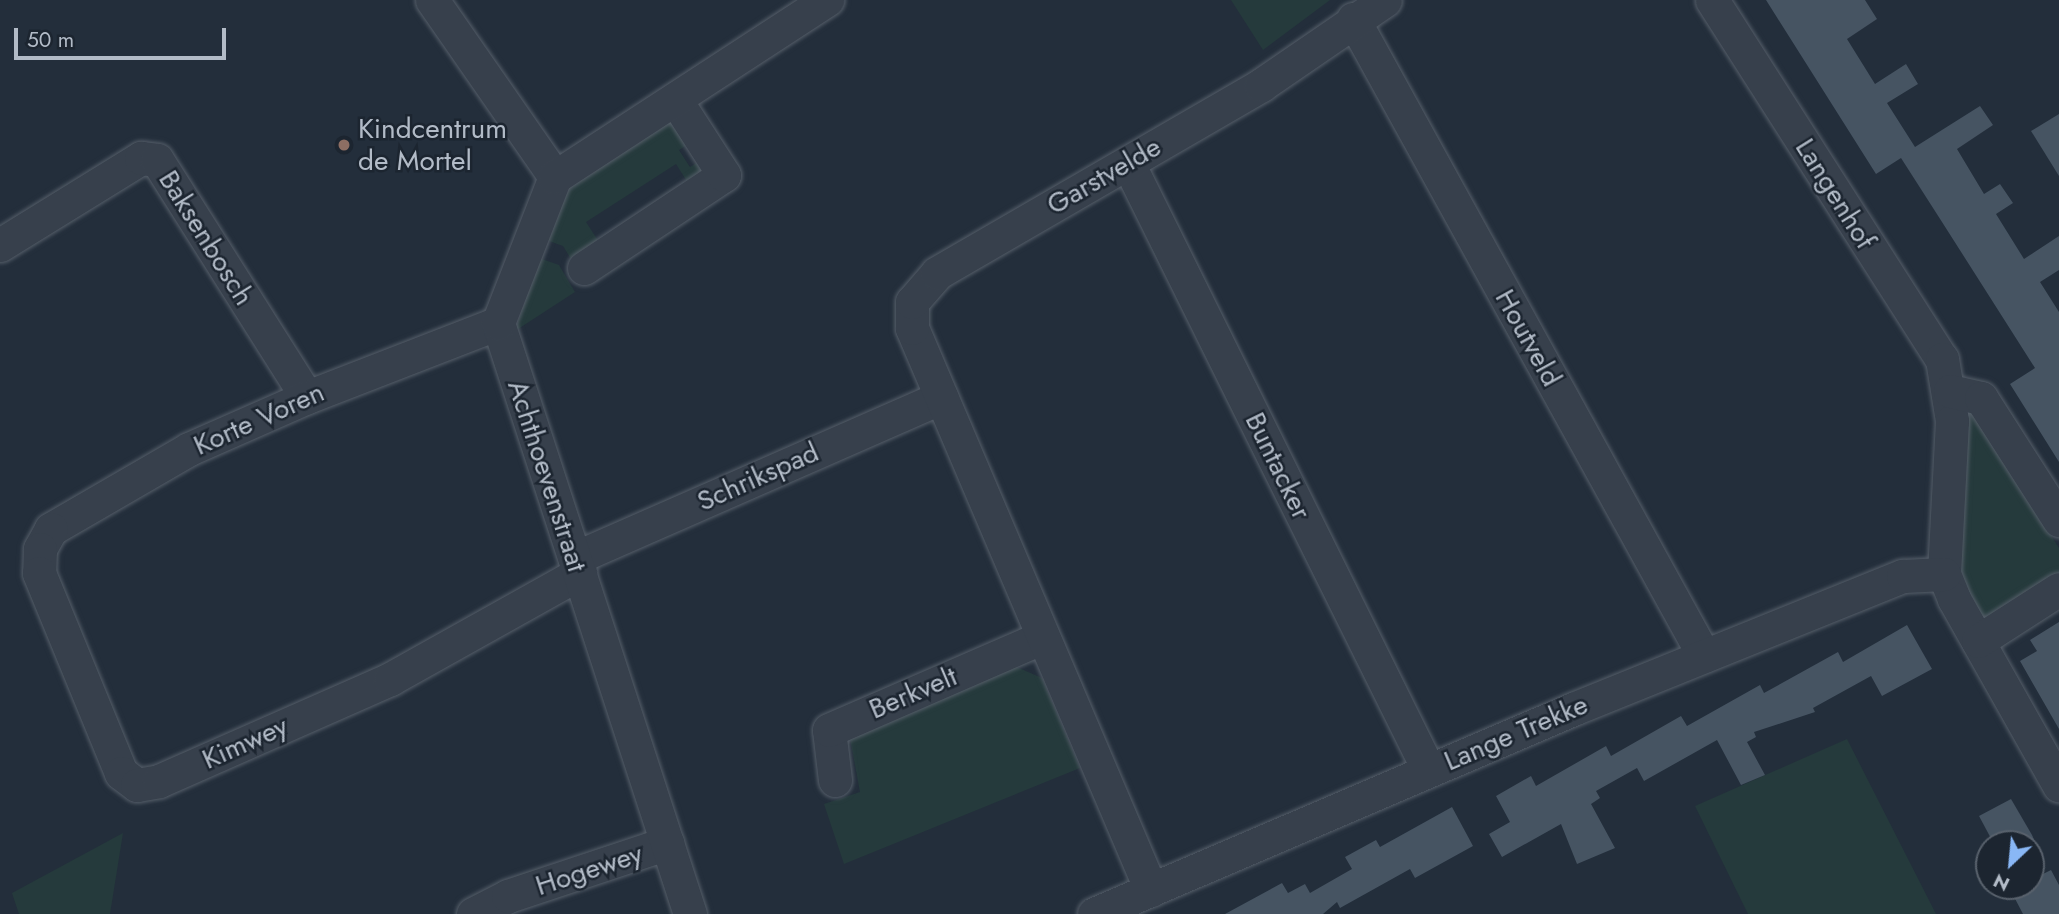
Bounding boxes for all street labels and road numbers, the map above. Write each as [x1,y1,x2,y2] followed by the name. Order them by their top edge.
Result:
[1041,130,1167,222] street label: Garstvelde
[1788,133,1882,255] street label: Langenhof
[151,164,261,312] street label: Baksenbosch
[1488,284,1568,392] street label: Houtveld
[189,375,329,463] street label: Korte Voren
[500,376,594,576] street label: Achthoevenstraat
[1238,407,1318,525] street label: Buntacker
[692,435,824,519] street label: Schrikspad
[864,660,962,726] street label: Berkvelt
[1439,688,1593,778] street label: Lange Trekke
[197,709,293,777] street label: Kimwey
[531,837,647,903] street label: Hogewey

